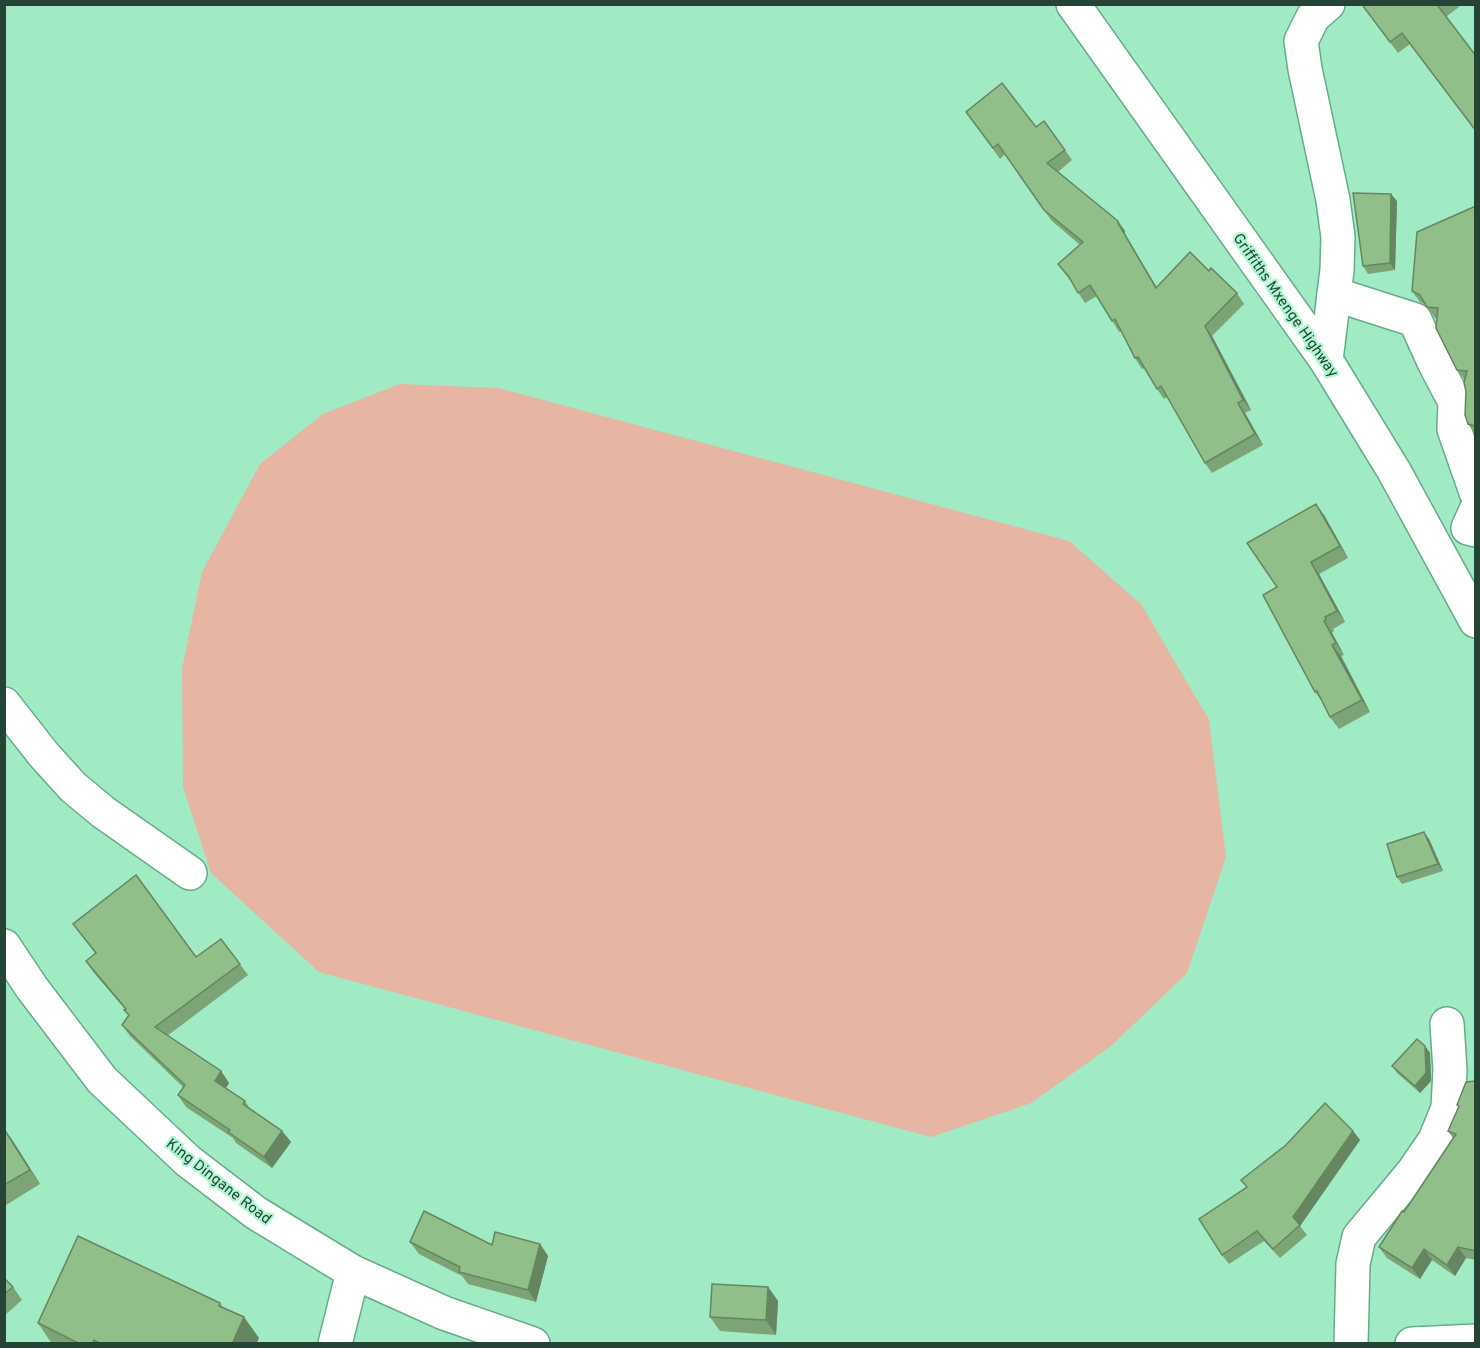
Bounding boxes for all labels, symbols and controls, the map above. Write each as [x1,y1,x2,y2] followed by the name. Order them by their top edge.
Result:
[1228,230,1342,382] street label: Griffiths Mxenge Highway
[162,1135,275,1229] street label: King Dingane Road

